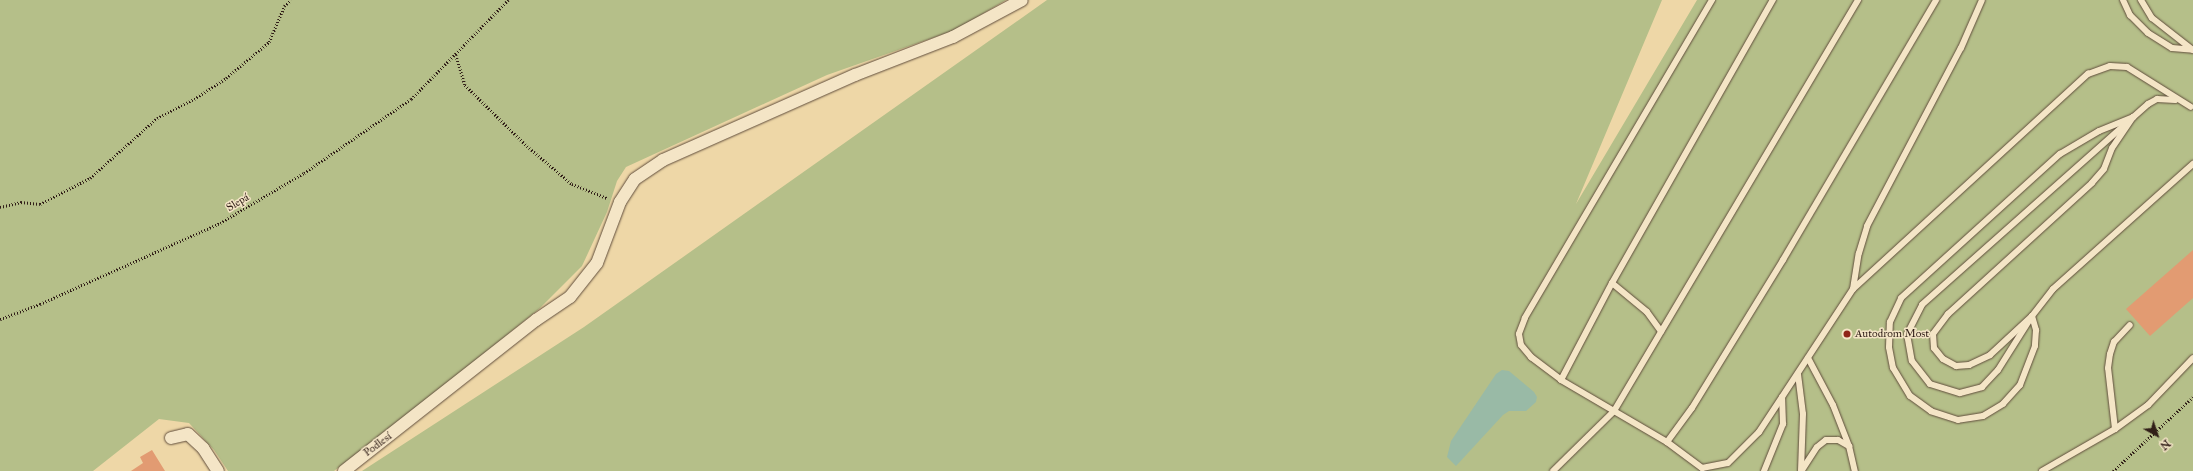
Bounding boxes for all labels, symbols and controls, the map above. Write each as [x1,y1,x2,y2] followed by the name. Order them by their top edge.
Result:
[224,191,252,215] street label: Slepá
[1855,327,1929,341] place label: Autodrom Most
[1842,329,1852,339] marker: Autodrom Most
[2137,415,2177,455] north arrow
[361,430,395,460] street label: Podlesí
[2157,437,2173,453] text: N

